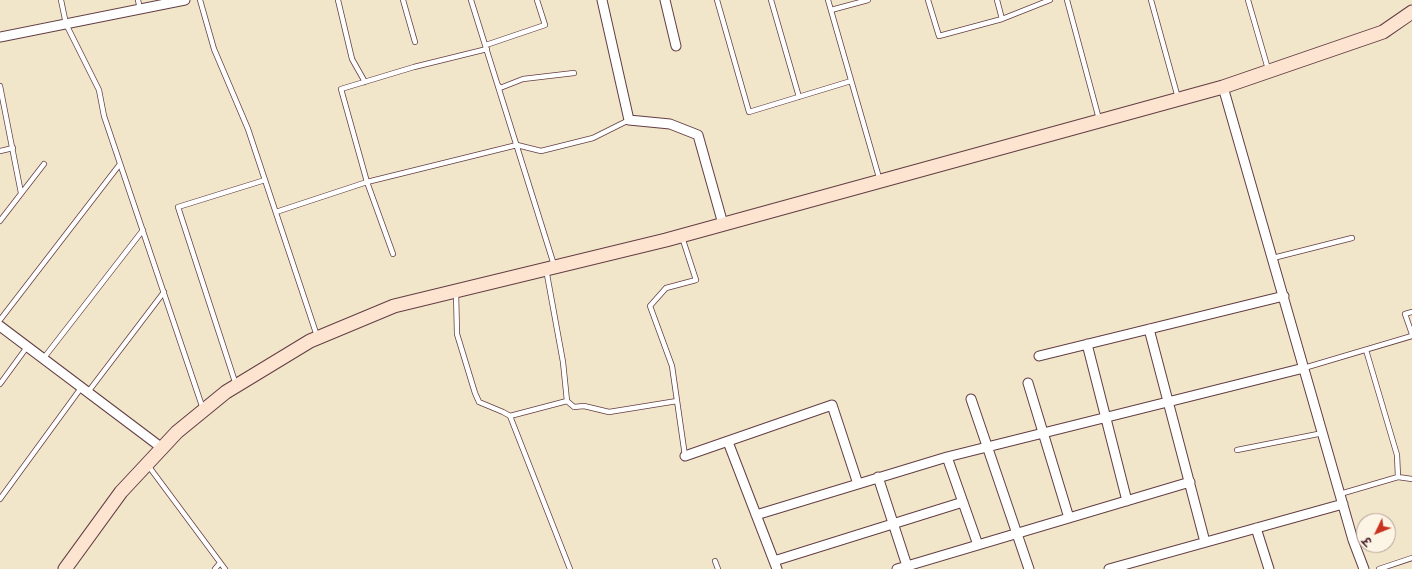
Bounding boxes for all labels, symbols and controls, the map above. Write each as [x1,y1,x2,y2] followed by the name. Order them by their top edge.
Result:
[1356,513,1396,553] north arrow
[1360,533,1376,549] text: उ

